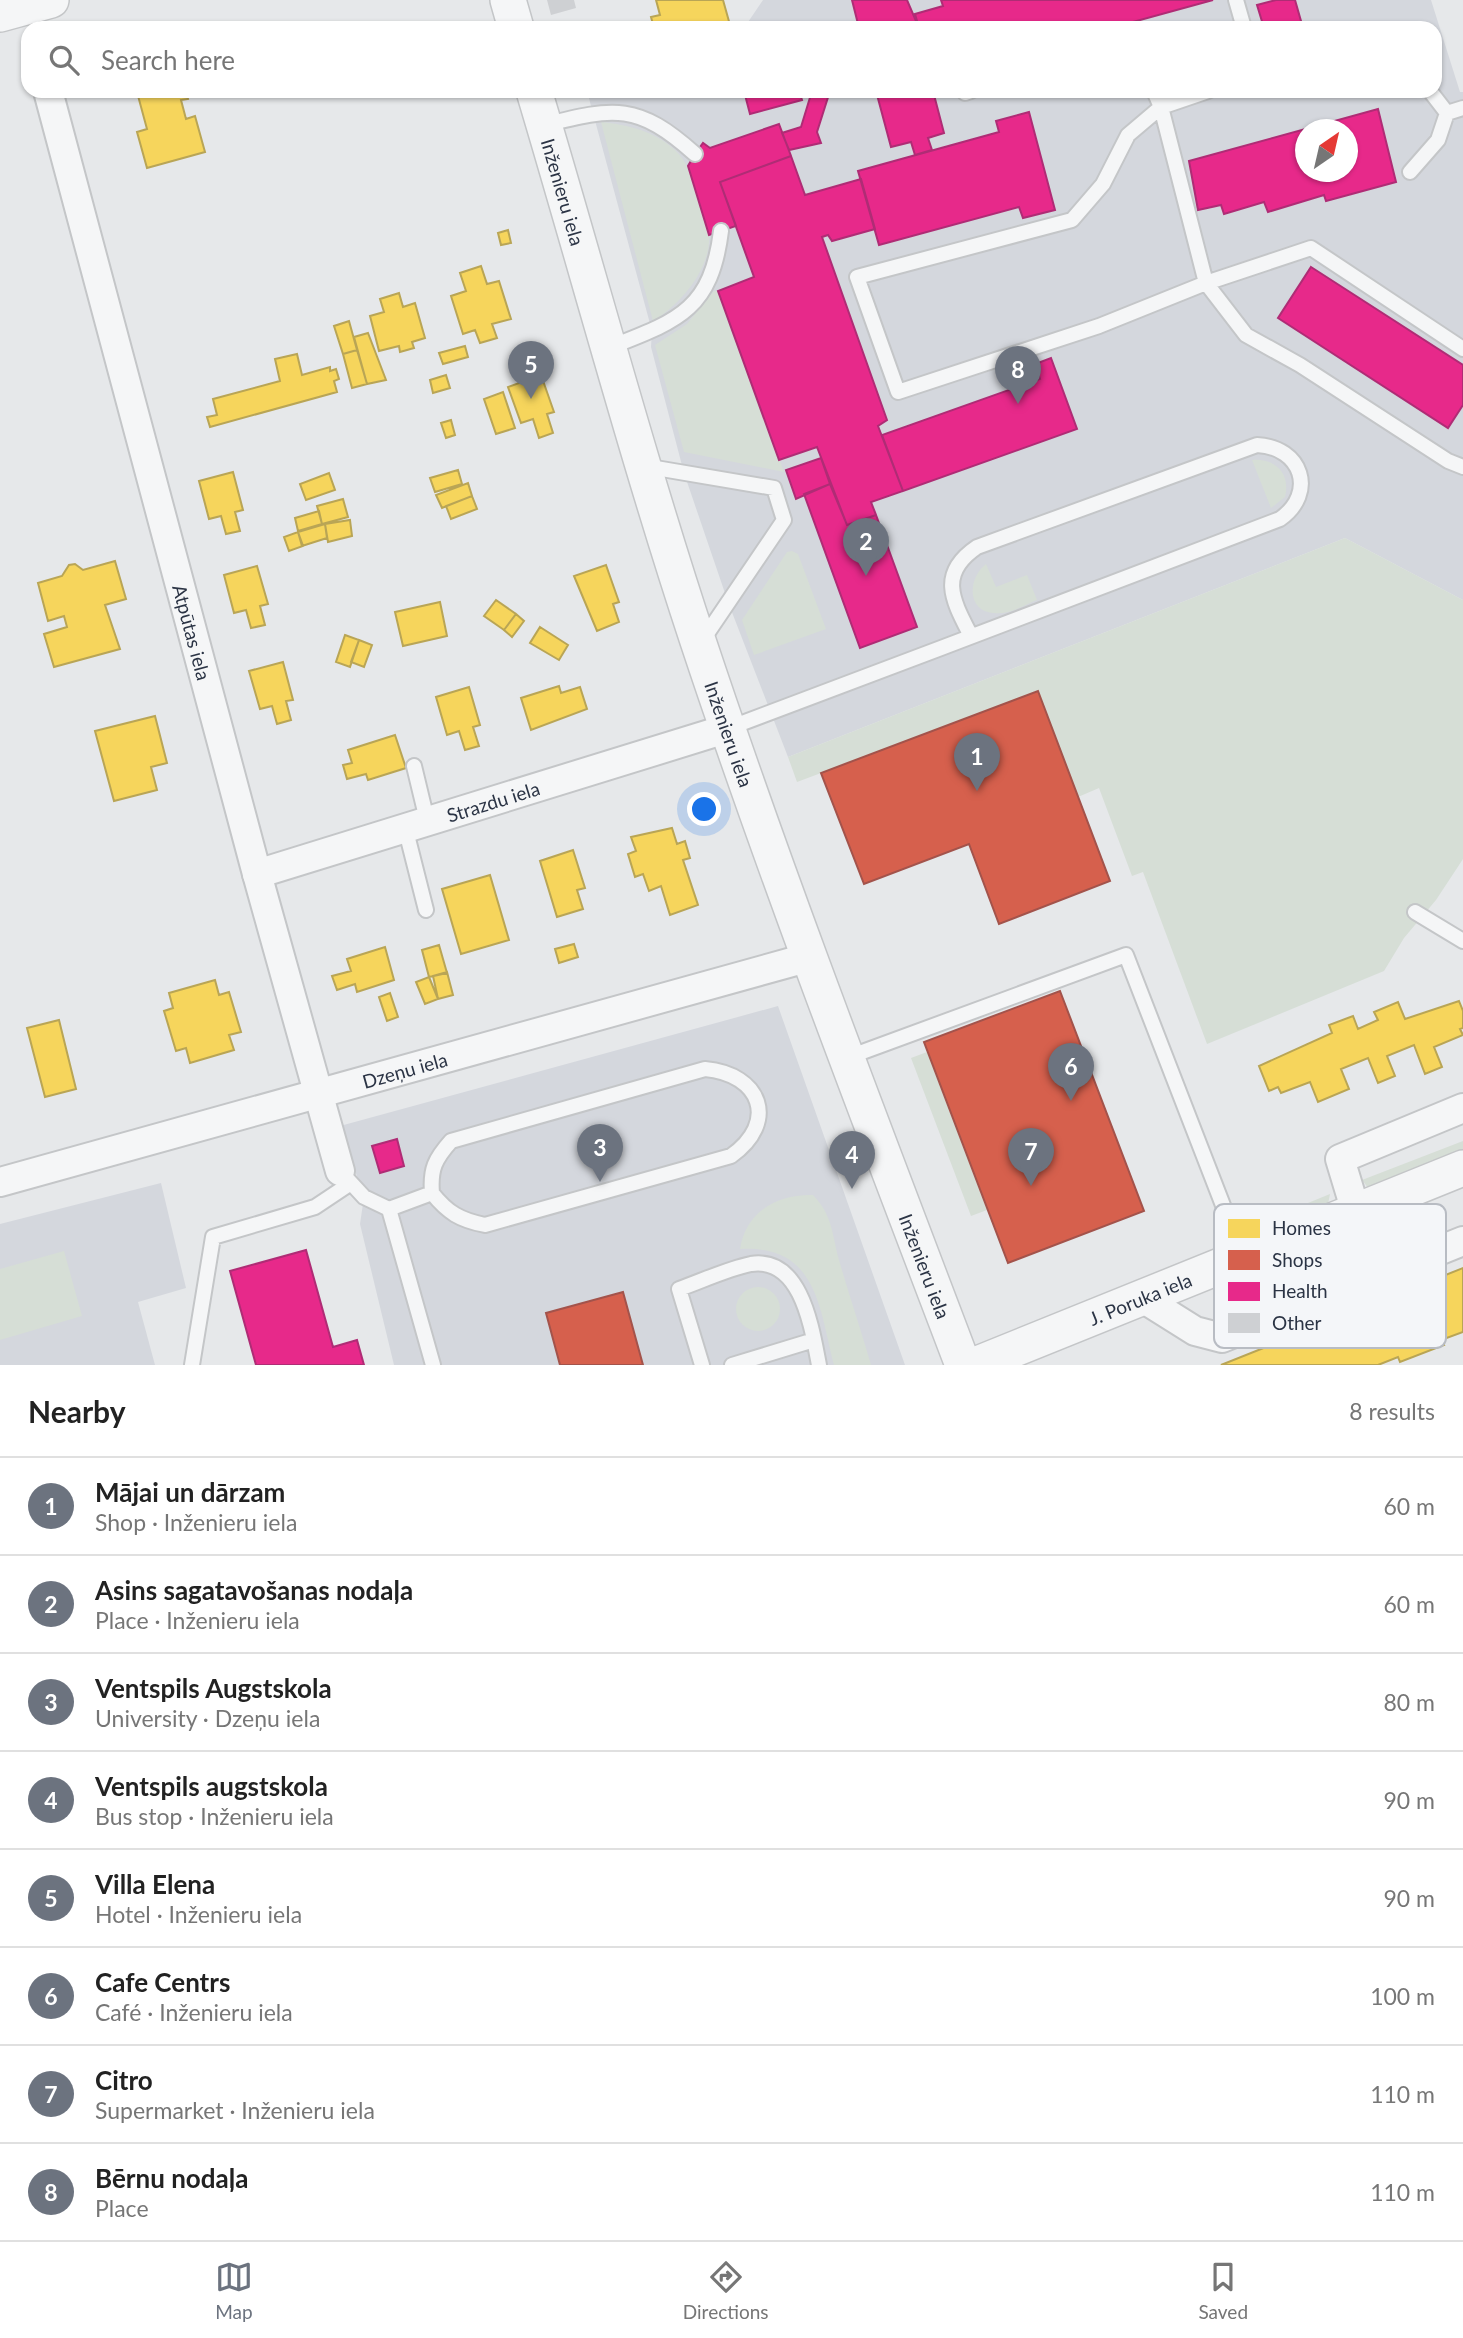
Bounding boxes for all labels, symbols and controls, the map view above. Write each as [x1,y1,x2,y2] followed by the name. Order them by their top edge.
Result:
[21,21,1442,98] search box
[45,41,83,79] icon: search
[101,44,235,76] text: Search here
[1295,119,1358,182] north arrow
[537,136,590,248] street label: Inženieru iela
[508,341,554,399] pin: 5
[995,346,1041,404] pin: 8
[843,518,889,576] pin: 2
[169,582,216,683] street label: Atpūtas iela
[701,678,758,790] street label: Inženieru iela
[954,733,1000,791] pin: 1
[444,776,542,826] street label: Strazdu iela
[687,792,721,826] your location
[1048,1043,1094,1101] pin: 6
[360,1047,450,1092] street label: Dzeņu iela
[577,1124,623,1182] pin: 3
[1008,1128,1054,1186] pin: 7
[829,1131,875,1189] pin: 4
[1214,1204,1446,1348] legend
[895,1210,956,1322] street label: Inženieru iela
[1272,1216,1331,1239] text: Homes
[1272,1248,1322,1271] text: Shops
[1085,1267,1195,1329] street label: J. Poruka iela
[1272,1279,1328,1302] text: Health
[1272,1311,1322,1334] text: Other
[28,1393,126,1429] text: Nearby
[1349,1397,1435,1425] text: 8 results
[95,1476,285,1508] text: Mājai un dārzam
[44,1492,58,1520] text: 1
[1384,1492,1435,1520] text: 60 m
[95,1508,297,1536] text: Shop · Inženieru iela
[95,1574,413,1606] text: Asins sagatavošanas nodaļa
[44,1590,58,1618] text: 2
[1384,1590,1435,1618] text: 60 m
[95,1606,300,1634] text: Place · Inženieru iela
[95,1672,332,1704] text: Ventspils Augstskola
[44,1688,58,1716] text: 3
[1384,1688,1435,1716] text: 80 m
[95,1704,320,1732] text: University · Dzeņu iela
[95,1770,328,1802] text: Ventspils augstskola
[44,1786,58,1814] text: 4
[1384,1786,1435,1814] text: 90 m
[95,1802,334,1830] text: Bus stop · Inženieru iela
[95,1868,215,1900] text: Villa Elena
[44,1884,58,1912] text: 5
[1384,1884,1435,1912] text: 90 m
[95,1900,302,1928] text: Hotel · Inženieru iela
[95,1966,230,1998] text: Cafe Centrs
[44,1982,58,2010] text: 6
[1370,1982,1435,2010] text: 100 m
[95,1998,293,2026] text: Café · Inženieru iela
[95,2064,153,2096] text: Citro
[44,2080,58,2108] text: 7
[1370,2080,1435,2108] text: 110 m
[95,2096,375,2124] text: Supermarket · Inženieru iela
[95,2162,248,2194] text: Bērnu nodaļa
[44,2178,58,2206] text: 8
[1370,2178,1435,2206] text: 110 m
[95,2194,149,2222] text: Place
[215,2258,253,2323] tab: Map
[683,2258,769,2323] tab: Directions
[1198,2258,1248,2323] tab: Saved

